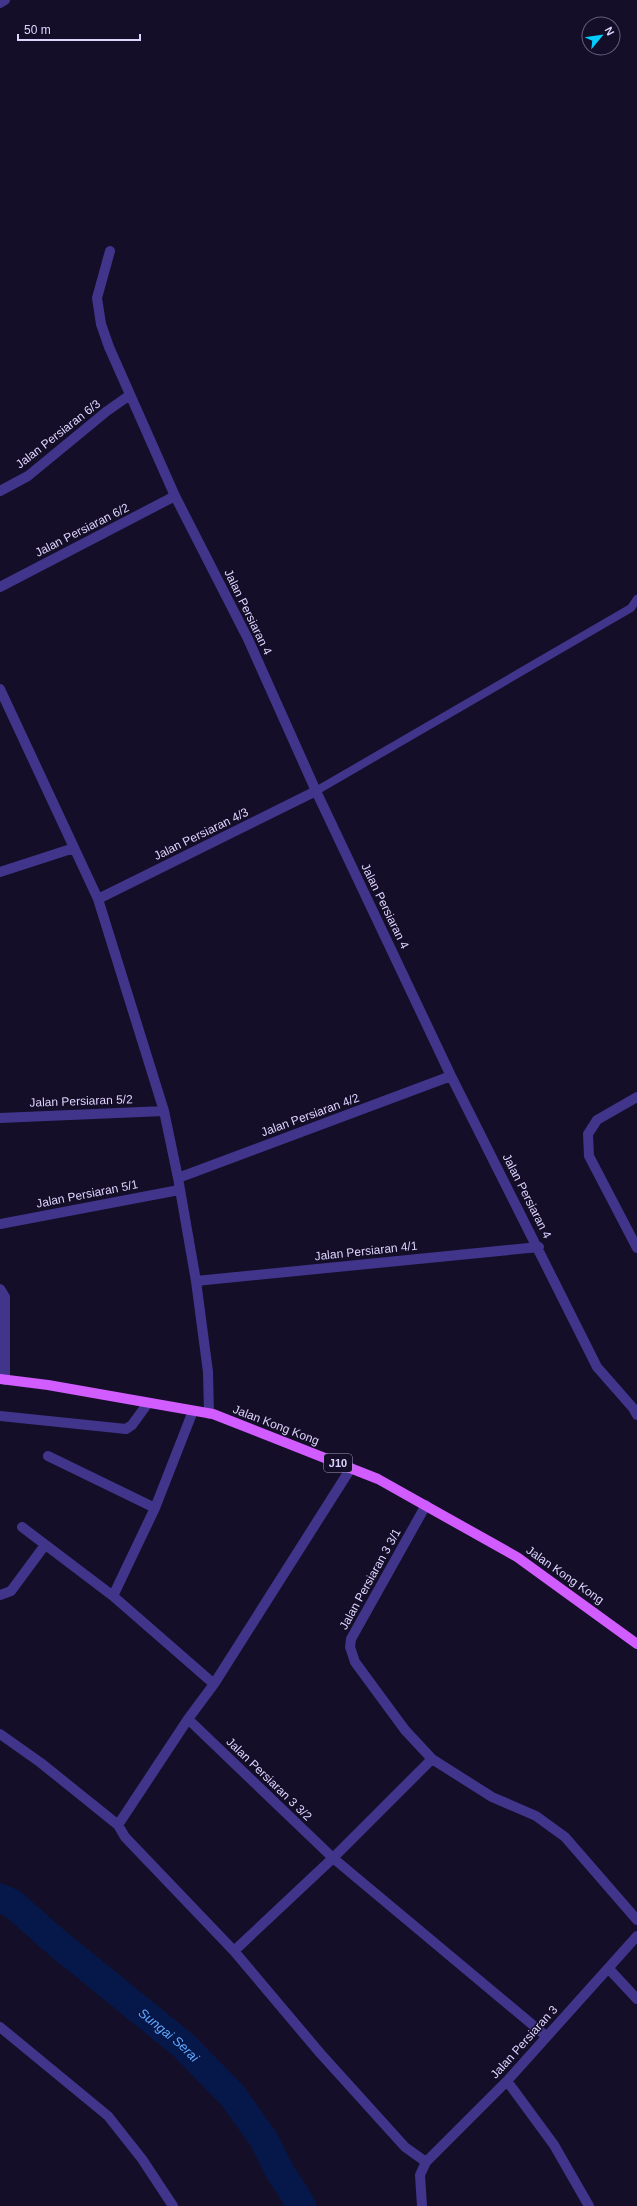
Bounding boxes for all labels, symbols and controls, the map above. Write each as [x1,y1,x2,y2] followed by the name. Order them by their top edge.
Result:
[18,16,140,42] scale bar
[581,16,621,56] north arrow
[24,23,51,37] text: 50 m
[603,25,617,38] text: N
[13,396,103,471] street label: Jalan Persiaran 6/3
[33,500,132,560] street label: Jalan Persiaran 6/2
[221,567,275,657] street label: Jalan Persiaran 4
[151,805,251,863] street label: Jalan Persiaran 4/3
[358,861,412,951] street label: Jalan Persiaran 4
[259,1091,361,1139] street label: Jalan Persiaran 4/2
[29,1092,133,1110] street label: Jalan Persiaran 5/2
[500,1151,555,1241] street label: Jalan Persiaran 4
[35,1177,139,1211] street label: Jalan Persiaran 5/1
[314,1239,418,1263] street label: Jalan Persiaran 4/1
[231,1402,321,1448] street label: Jalan Kong Kong
[324,1454,352,1472] road number: J10
[336,1526,404,1632] street label: Jalan Persiaran 3 3/1
[524,1543,606,1607] street label: Jalan Kong Kong
[223,1735,315,1824] street label: Jalan Persiaran 3 3/2
[488,2002,561,2081] street label: Jalan Persiaran 3
[136,2005,203,2065] water label: Sungai Serai

